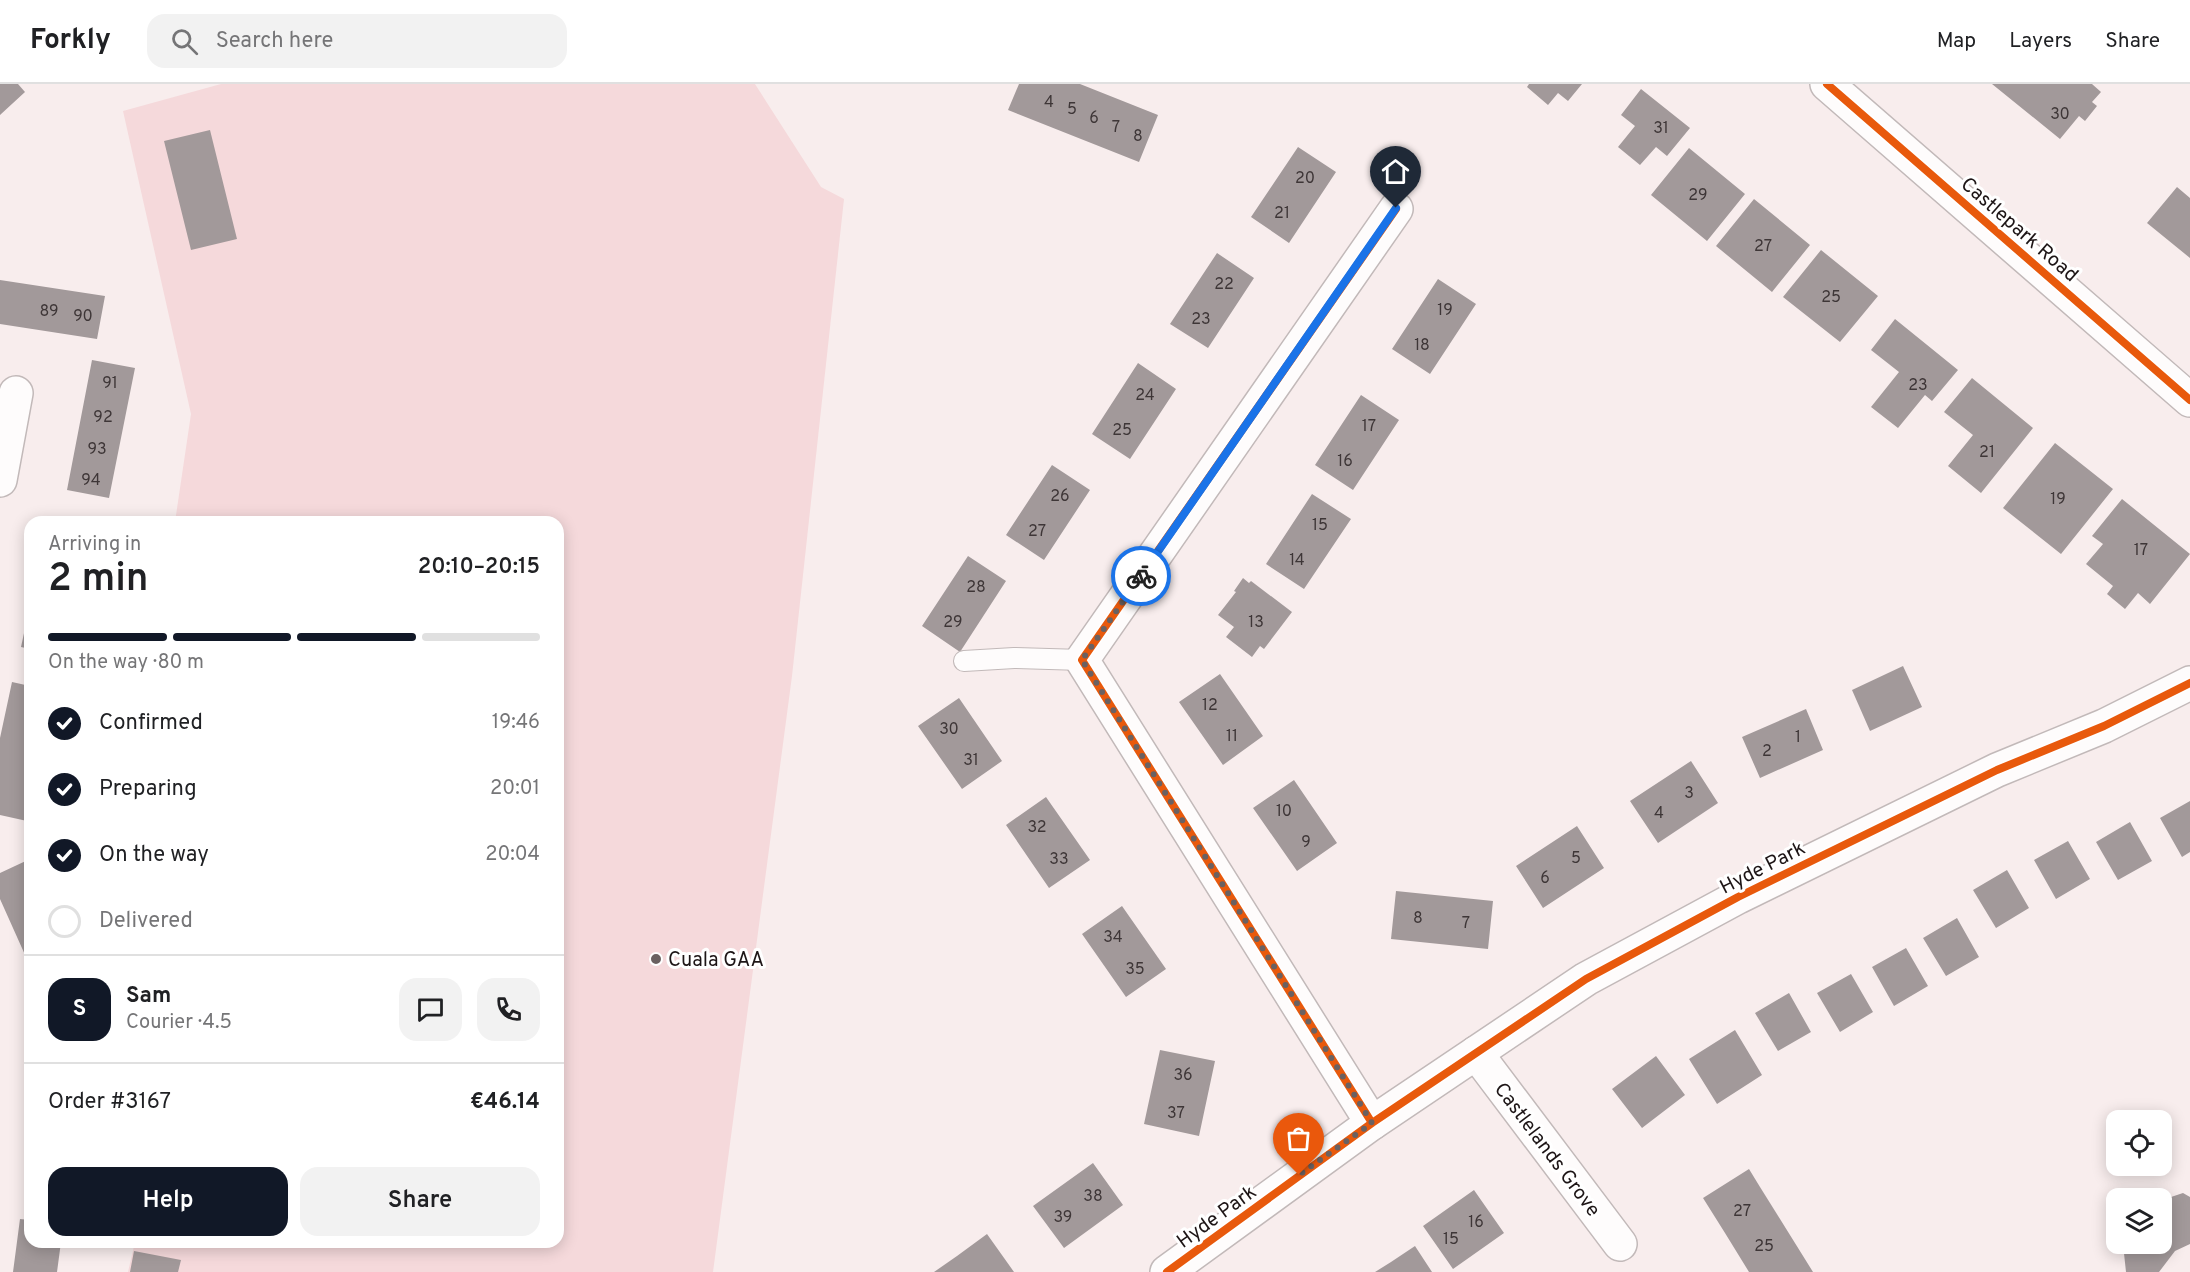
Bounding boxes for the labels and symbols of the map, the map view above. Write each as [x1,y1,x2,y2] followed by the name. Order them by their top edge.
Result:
[1044,93,1054,113] house number: 4
[1067,100,1077,120] house number: 5
[2050,105,2070,125] house number: 30
[1089,109,1099,129] house number: 6
[1112,118,1120,138] house number: 7
[1653,119,1669,139] house number: 31
[1133,127,1143,147] house number: 8
[1370,146,1421,208] pin
[1295,169,1315,189] house number: 20
[1954,172,2083,289] street label: Castlepark Road
[1688,186,1708,206] house number: 29
[1274,204,1290,224] house number: 21
[1754,237,1772,257] house number: 27
[1214,275,1234,295] house number: 22
[1821,288,1841,308] house number: 25
[1437,301,1453,321] house number: 19
[39,302,59,322] house number: 89
[73,307,93,327] house number: 90
[1191,310,1211,330] house number: 23
[1414,336,1430,356] house number: 18
[102,374,118,394] house number: 91
[1908,376,1928,396] house number: 23
[1135,386,1155,406] house number: 24
[93,408,113,428] house number: 92
[1362,417,1376,437] house number: 17
[1112,421,1132,441] house number: 25
[87,440,107,460] house number: 93
[1979,443,1995,463] house number: 21
[1337,452,1353,472] house number: 16
[81,471,101,491] house number: 94
[1050,487,1070,507] house number: 26
[2050,490,2066,510] house number: 19
[1312,516,1328,536] house number: 15
[1028,522,1046,542] house number: 27
[2134,541,2148,561] house number: 17
[1111,546,1171,606] courier
[1289,551,1305,571] house number: 14
[966,578,986,598] house number: 28
[943,613,963,633] house number: 29
[1248,613,1264,633] house number: 13
[1202,696,1218,716] house number: 12
[939,720,959,740] house number: 30
[1226,727,1238,747] house number: 11
[1795,728,1801,748] house number: 1
[1762,742,1772,762] house number: 2
[963,751,979,771] house number: 31
[1684,784,1694,804] house number: 3
[1276,802,1292,822] house number: 10
[1654,804,1664,824] house number: 4
[1027,818,1047,838] house number: 32
[1301,833,1311,853] house number: 9
[1716,836,1810,901] street label: Hyde Park
[1571,849,1581,869] house number: 5
[1049,850,1069,870] house number: 33
[1540,869,1550,889] house number: 6
[1413,909,1423,929] house number: 8
[1462,914,1470,934] house number: 7
[1103,928,1123,948] house number: 34
[668,948,764,974] place label: Cuala GAA
[649,952,663,966] marker: Cuala GAA
[1125,960,1145,980] house number: 35
[1173,1066,1193,1086] house number: 36
[1487,1078,1605,1223] street label: Castlelands Grove
[1167,1104,1185,1124] house number: 37
[1273,1113,1324,1175] pin
[1172,1180,1262,1255] street label: Hyde Park
[1083,1187,1103,1207] house number: 38
[1733,1202,1751,1222] house number: 27
[1054,1208,1072,1228] house number: 39
[1468,1213,1484,1233] house number: 16
[1443,1230,1459,1250] house number: 15
[1754,1237,1774,1257] house number: 25

